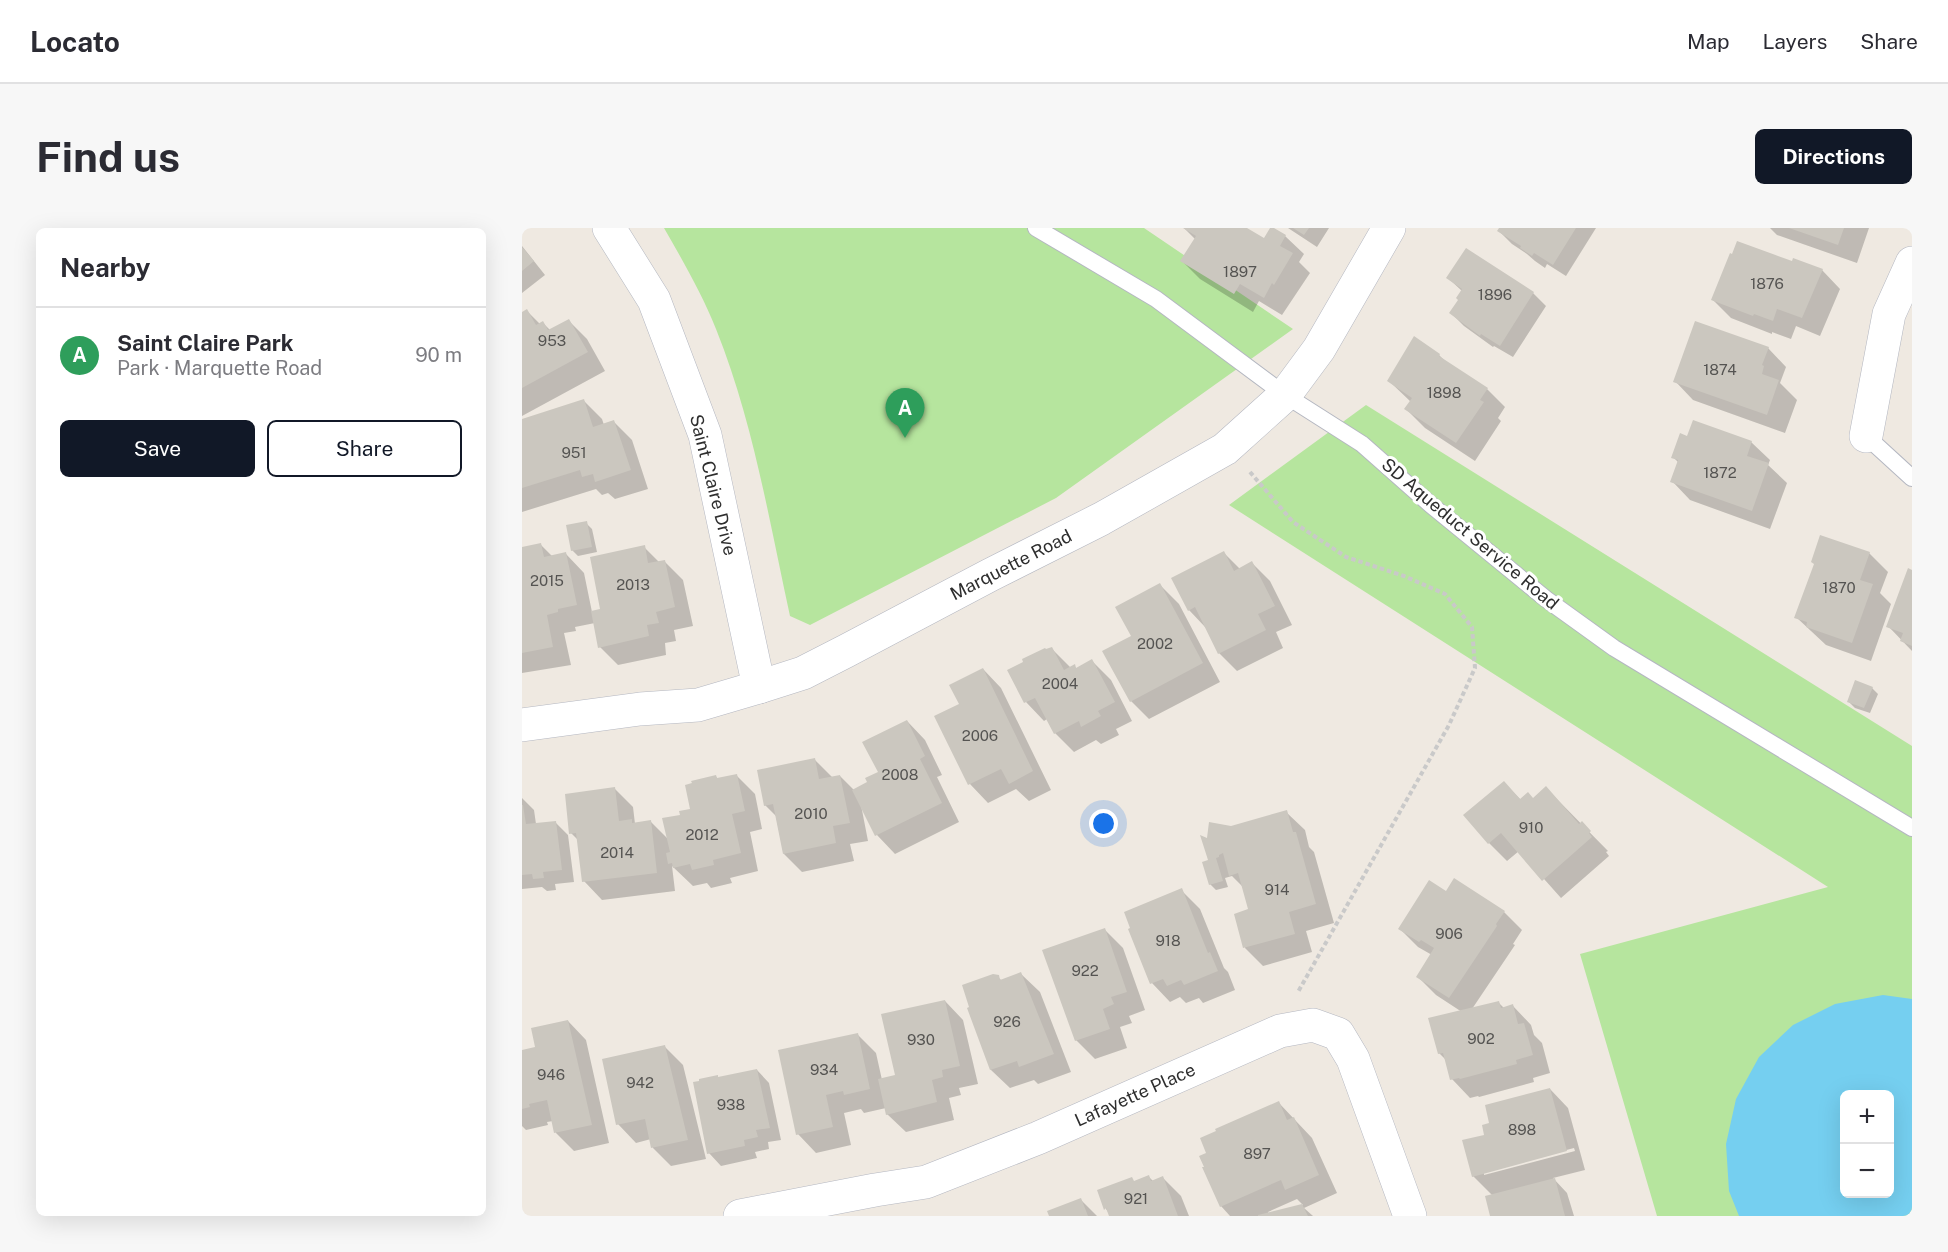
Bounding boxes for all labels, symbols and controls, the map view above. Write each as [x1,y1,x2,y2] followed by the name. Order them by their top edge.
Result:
[30,25,120,58] text: Locato
[1687,29,1730,54] text: Map
[1763,29,1827,54] text: Layers
[1860,29,1918,54] text: Share
[1755,129,1912,184] button: Directions
[36,132,180,181] text: Find us
[60,252,150,283] text: Nearby
[1223,263,1257,280] house number: 1897
[1750,275,1784,292] house number: 1876
[1478,286,1512,303] house number: 1896
[117,330,294,356] text: Saint Claire Park
[538,332,566,349] house number: 953
[72,343,87,367] text: A
[415,343,462,367] text: 90 m
[117,356,322,380] text: Park · Marquette Road
[1703,361,1737,378] house number: 1874
[1427,384,1461,401] house number: 1898
[886,388,925,438] pin: A
[686,412,741,558] street label: Saint Claire Drive
[60,420,255,477] button: Save
[267,420,462,477] button: Share
[561,444,587,461] house number: 951
[1378,453,1563,614] street label: SD Aqueduct Service Road
[1703,464,1737,481] house number: 1872
[946,525,1075,604] street label: Marquette Road
[530,572,564,589] house number: 2015
[616,576,650,593] house number: 2013
[1822,579,1856,596] house number: 1870
[1137,635,1173,652] house number: 2002
[1042,675,1078,692] house number: 2004
[962,727,998,744] house number: 2006
[882,766,918,783] house number: 2008
[794,805,828,822] house number: 2010
[1089,809,1118,838] your location
[1519,819,1543,836] house number: 910
[685,826,719,843] house number: 2012
[600,844,634,861] house number: 2014
[1265,881,1289,898] house number: 914
[1435,925,1463,942] house number: 906
[1155,932,1181,949] house number: 918
[1071,962,1099,979] house number: 922
[993,1013,1021,1030] house number: 926
[1467,1030,1495,1047] house number: 902
[907,1031,935,1048] house number: 930
[1071,1059,1198,1131] street label: Lafayette Place
[810,1061,838,1078] house number: 934
[537,1066,565,1083] house number: 946
[626,1074,654,1091] house number: 942
[1840,1090,1894,1198] map controls
[1840,1090,1894,1144] button: +
[717,1096,745,1113] house number: 938
[1508,1121,1536,1138] house number: 898
[1840,1144,1894,1198] button: −
[1243,1145,1271,1162] house number: 897
[1124,1190,1148,1207] house number: 921

